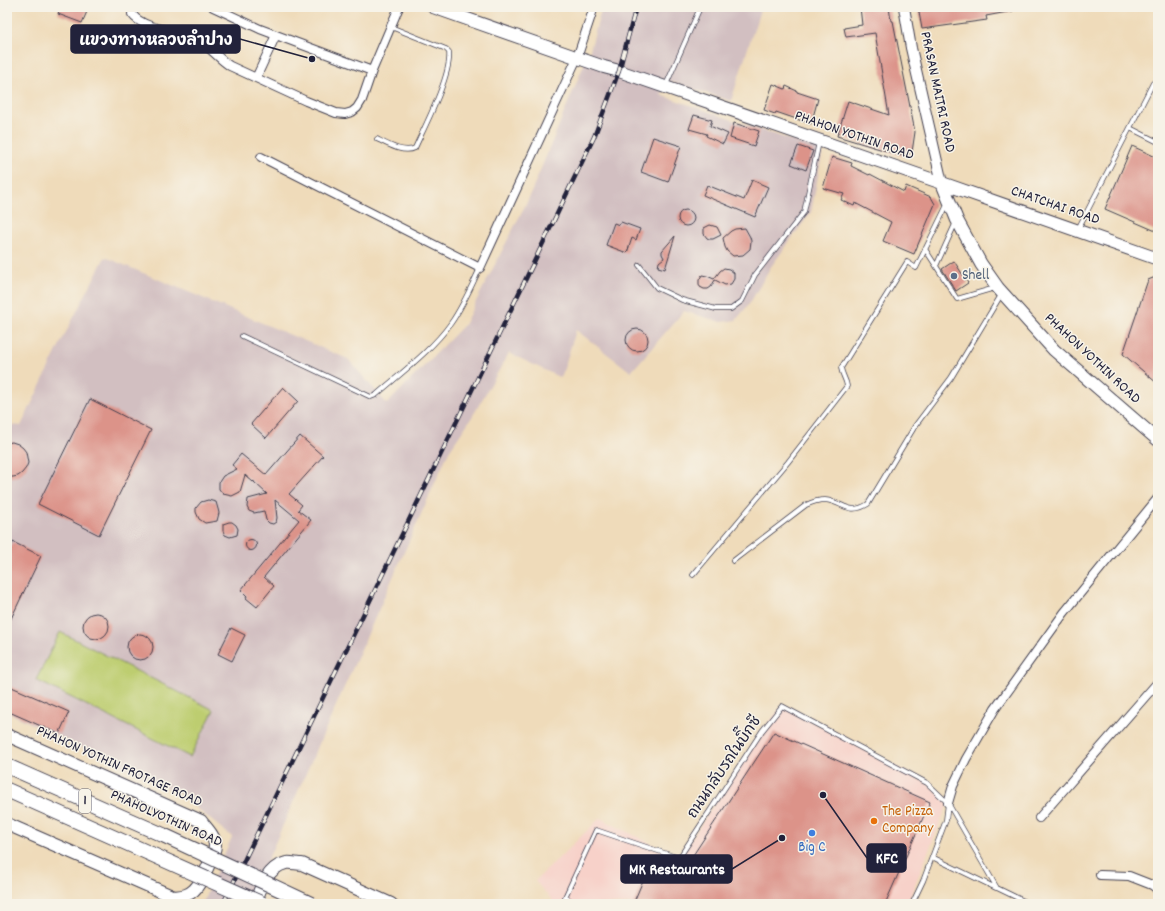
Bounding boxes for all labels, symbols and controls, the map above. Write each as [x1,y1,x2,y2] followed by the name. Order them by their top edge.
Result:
[71,25,240,53] callout: แขวงทางหลวงลำปาง
[79,29,233,53] text: แขวงทางหลวงลำปาง
[913,30,961,155] street label: PRASAN MAITRI ROAD
[791,105,917,167] street label: PHAHON YOTHIN ROAD
[1008,181,1103,232] street label: CHATCHAI ROAD
[962,265,990,287] place label: Shell
[949,271,959,281] marker: Shell
[1039,308,1145,410] street label: PHAHON YOTHIN ROAD
[679,710,768,824] street label: ถนนกลับรถในบิ๊กซี
[33,720,206,814] street label: PHAHON YOTHIN FROTAGE ROAD
[107,784,226,854] street label: PHAHOLYOTHIN ROAD
[79,789,91,813] road number: 1
[882,801,934,840] place label: The Pizza Company
[869,816,879,826] marker: The Pizza Company
[807,828,817,838] marker: Big C
[798,837,826,859] place label: Big C
[867,844,906,872] callout: KFC
[876,848,898,871] text: KFC
[621,855,732,883] callout: MK Restaurants
[629,859,725,882] text: MK Restaurants

